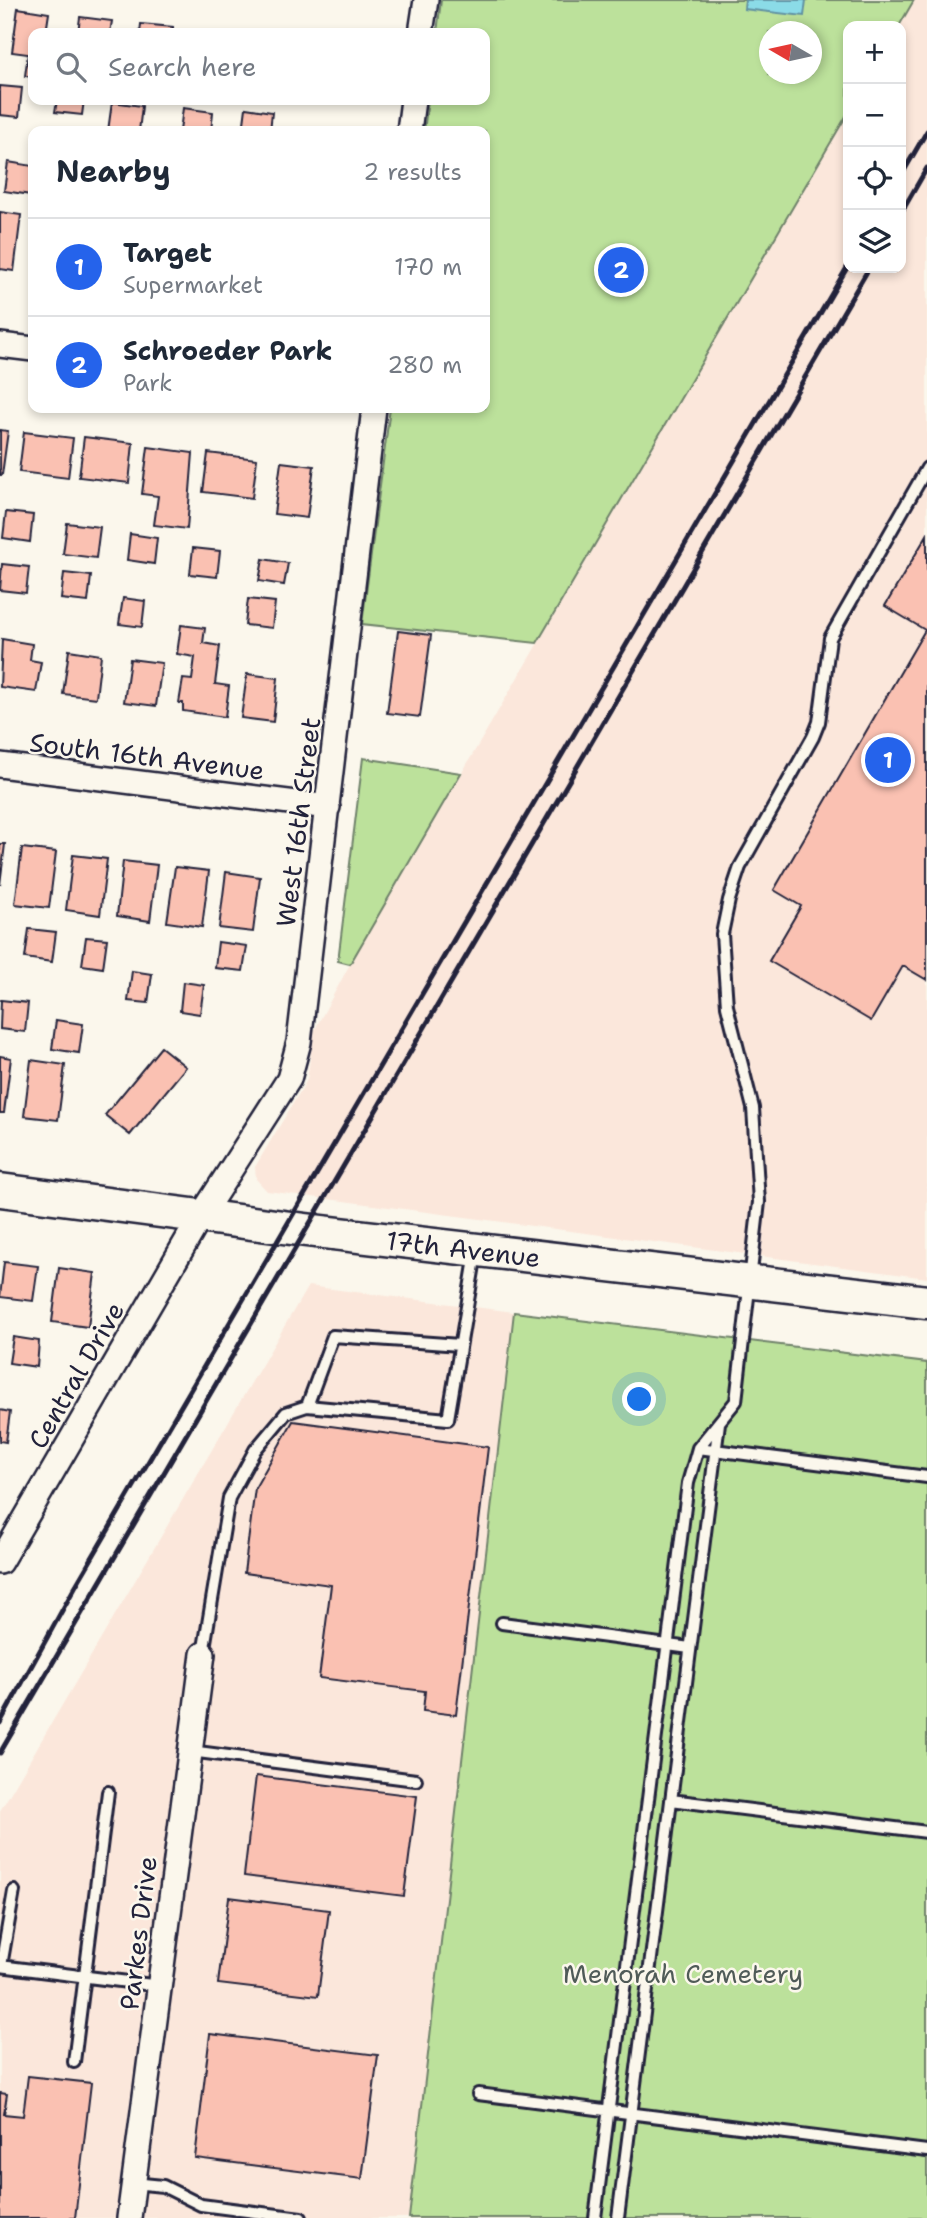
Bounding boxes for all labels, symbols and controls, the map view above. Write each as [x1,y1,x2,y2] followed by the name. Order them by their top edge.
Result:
[759,21,822,84] north arrow
[843,21,906,273] map controls
[843,21,906,84] button: +
[28,28,490,105] search box
[52,48,90,86] icon: search
[108,49,257,84] text: Search here
[843,84,906,147] button: −
[843,147,906,210] button: locate
[56,151,171,192] text: Nearby
[363,157,462,187] text: 2 results
[843,210,906,273] button: layers
[123,235,212,270] text: Target
[598,244,644,296] pin: 2
[74,252,84,282] text: 1
[394,252,462,282] text: 170 m
[123,270,263,300] text: Supermarket
[123,333,333,368] text: Schroeder Park
[71,350,87,380] text: 2
[387,350,462,380] text: 280 m
[123,368,172,398] text: Park
[268,715,328,929] street label: West 16th Street
[28,724,266,788] street label: South 16th Avenue
[865,734,911,786] pin: 1
[384,1222,542,1275] street label: 17th Avenue
[20,1295,132,1455] street label: Central Drive
[622,1382,656,1416] your location
[111,1854,165,2012] street label: Parkes Drive
[563,1956,803,1991] park label: Menorah Cemetery

